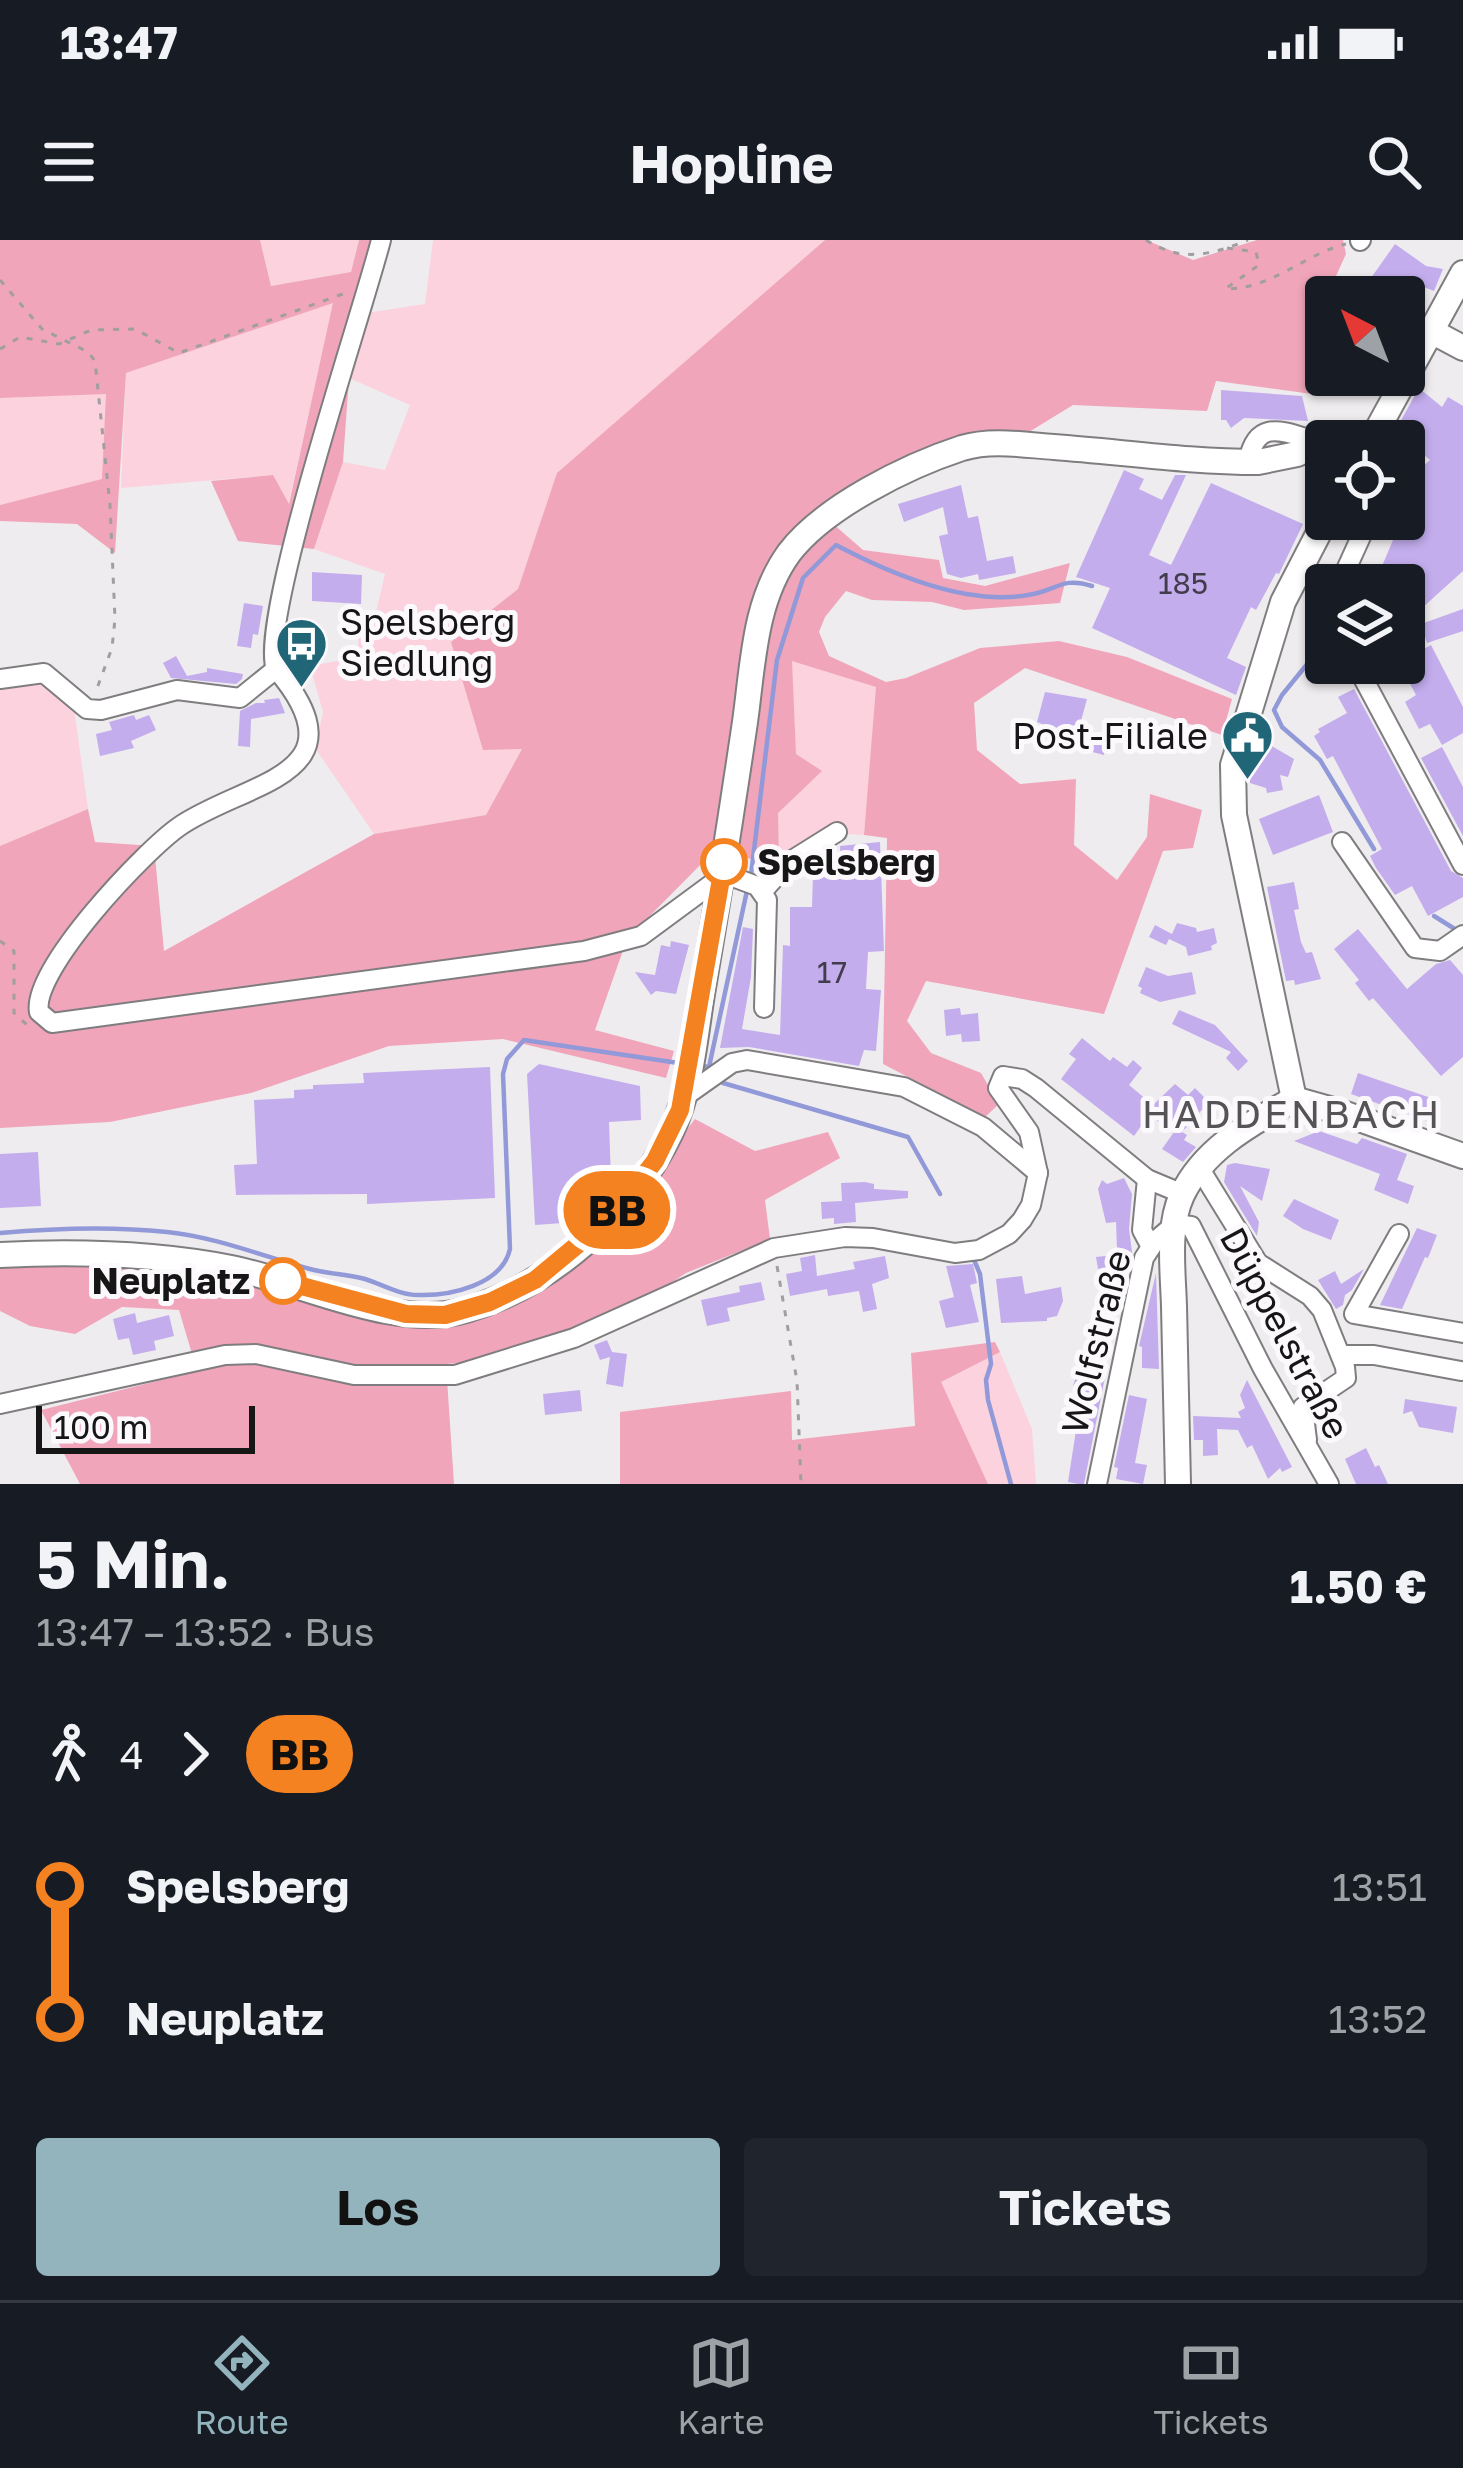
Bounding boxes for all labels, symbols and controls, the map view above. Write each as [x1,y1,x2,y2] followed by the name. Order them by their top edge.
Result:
[60,15,178,69] text: 13:47
[36,129,102,195] icon: menu
[1361,129,1427,195] icon: search
[629,130,834,195] text: Hopline
[1305,276,1425,396] north arrow
[1305,276,1425,684] map controls
[1305,420,1425,540] button: locate
[1305,564,1425,684] button: layers
[1158,565,1208,601] house number: 185
[340,600,516,684] place label: Spelsberg Siedlung
[273,615,329,689] bus stop icon: Spelsberg Siedlung
[1219,708,1275,782] public building icon: Post-Filiale
[1012,714,1208,757] place label: Post-Filiale
[702,840,746,884] marker: Spelsberg
[757,840,936,883] place label: Spelsberg
[817,954,847,990] house number: 17
[1142,1090,1442,1137] district label: HADDENBACH
[563,1171,671,1249] line badge: BB
[587,1185,647,1235] text: BB
[1212,1220,1359,1446] street label: Düppelstraße
[1052,1246,1139,1438] street label: Wolfstraße
[92,1259,250,1302] place label: Neuplatz
[261,1259,305,1303] marker: Neuplatz
[36,1400,255,1453] scale bar
[54,1407,148,1446] text: 100 m
[36,1523,231,1603] text: 5 Min.
[1290,1559,1427,1613] text: 1.50 €
[36,1608,374,1655] text: 13:47 – 13:52 · Bus
[36,1721,102,1787] icon: walk
[162,1721,228,1787] icon: forward
[270,1729,329,1779] text: BB
[120,1731,144,1778] text: 4
[126,1859,349,1913] text: Spelsberg
[1332,1863,1427,1910] text: 13:51
[126,1991,324,2045] text: Neuplatz
[1328,1995,1427,2042] text: 13:52
[36,2138,720,2276] button: Los
[744,2138,1427,2276] button: Tickets
[194,2330,289,2441] tab: Route
[678,2330,765,2441] tab: Karte
[1153,2330,1269,2441] tab: Tickets

